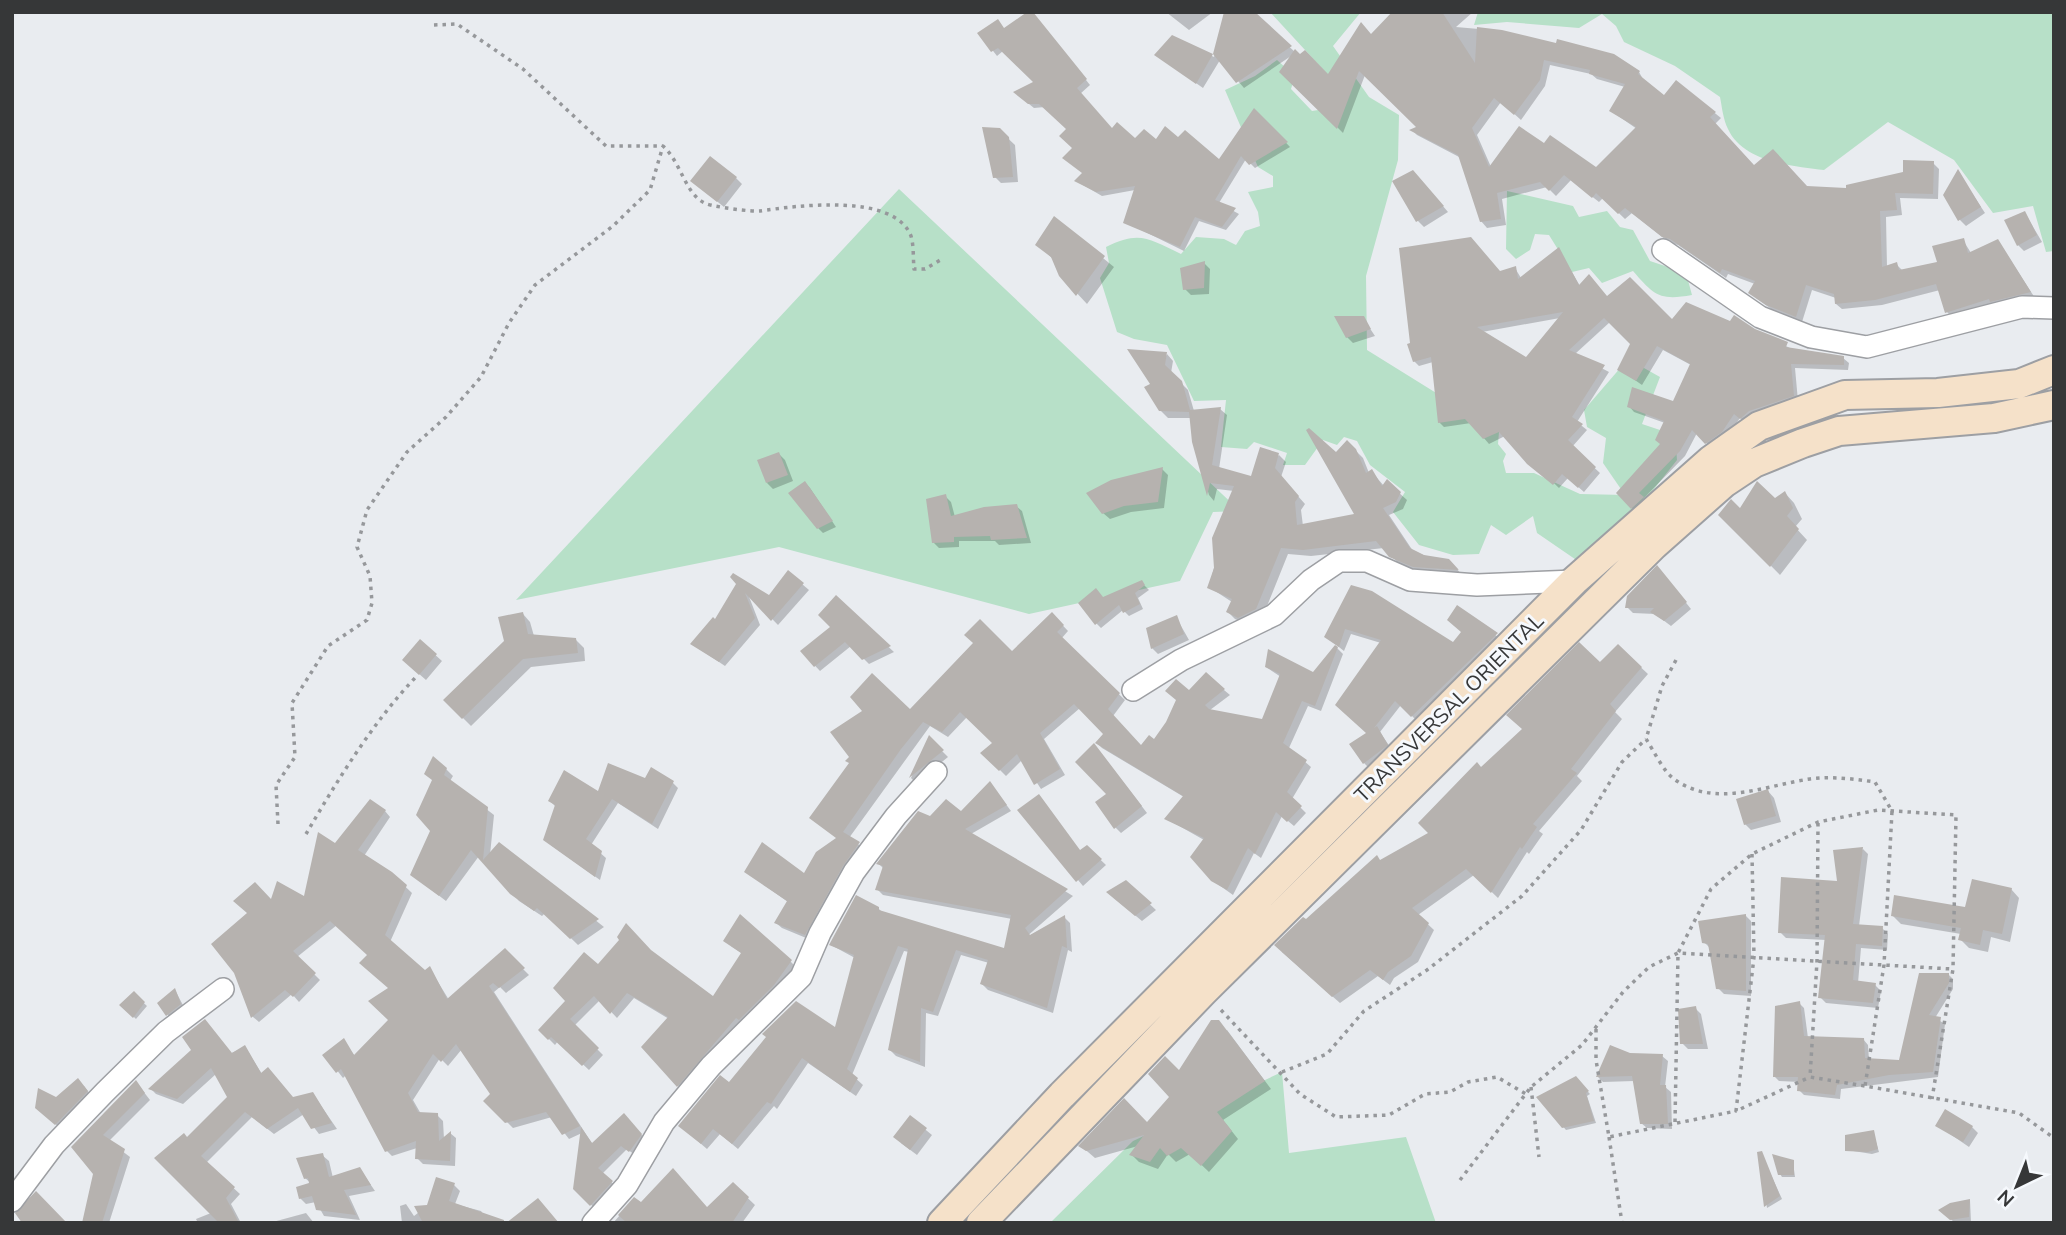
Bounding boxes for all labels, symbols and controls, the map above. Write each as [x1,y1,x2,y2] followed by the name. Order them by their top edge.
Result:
[1348,607,1550,809] street label: TRANSVERSAL ORIENTAL
[1982,1151,2052,1221] north arrow
[1992,1183,2020,1212] text: N

